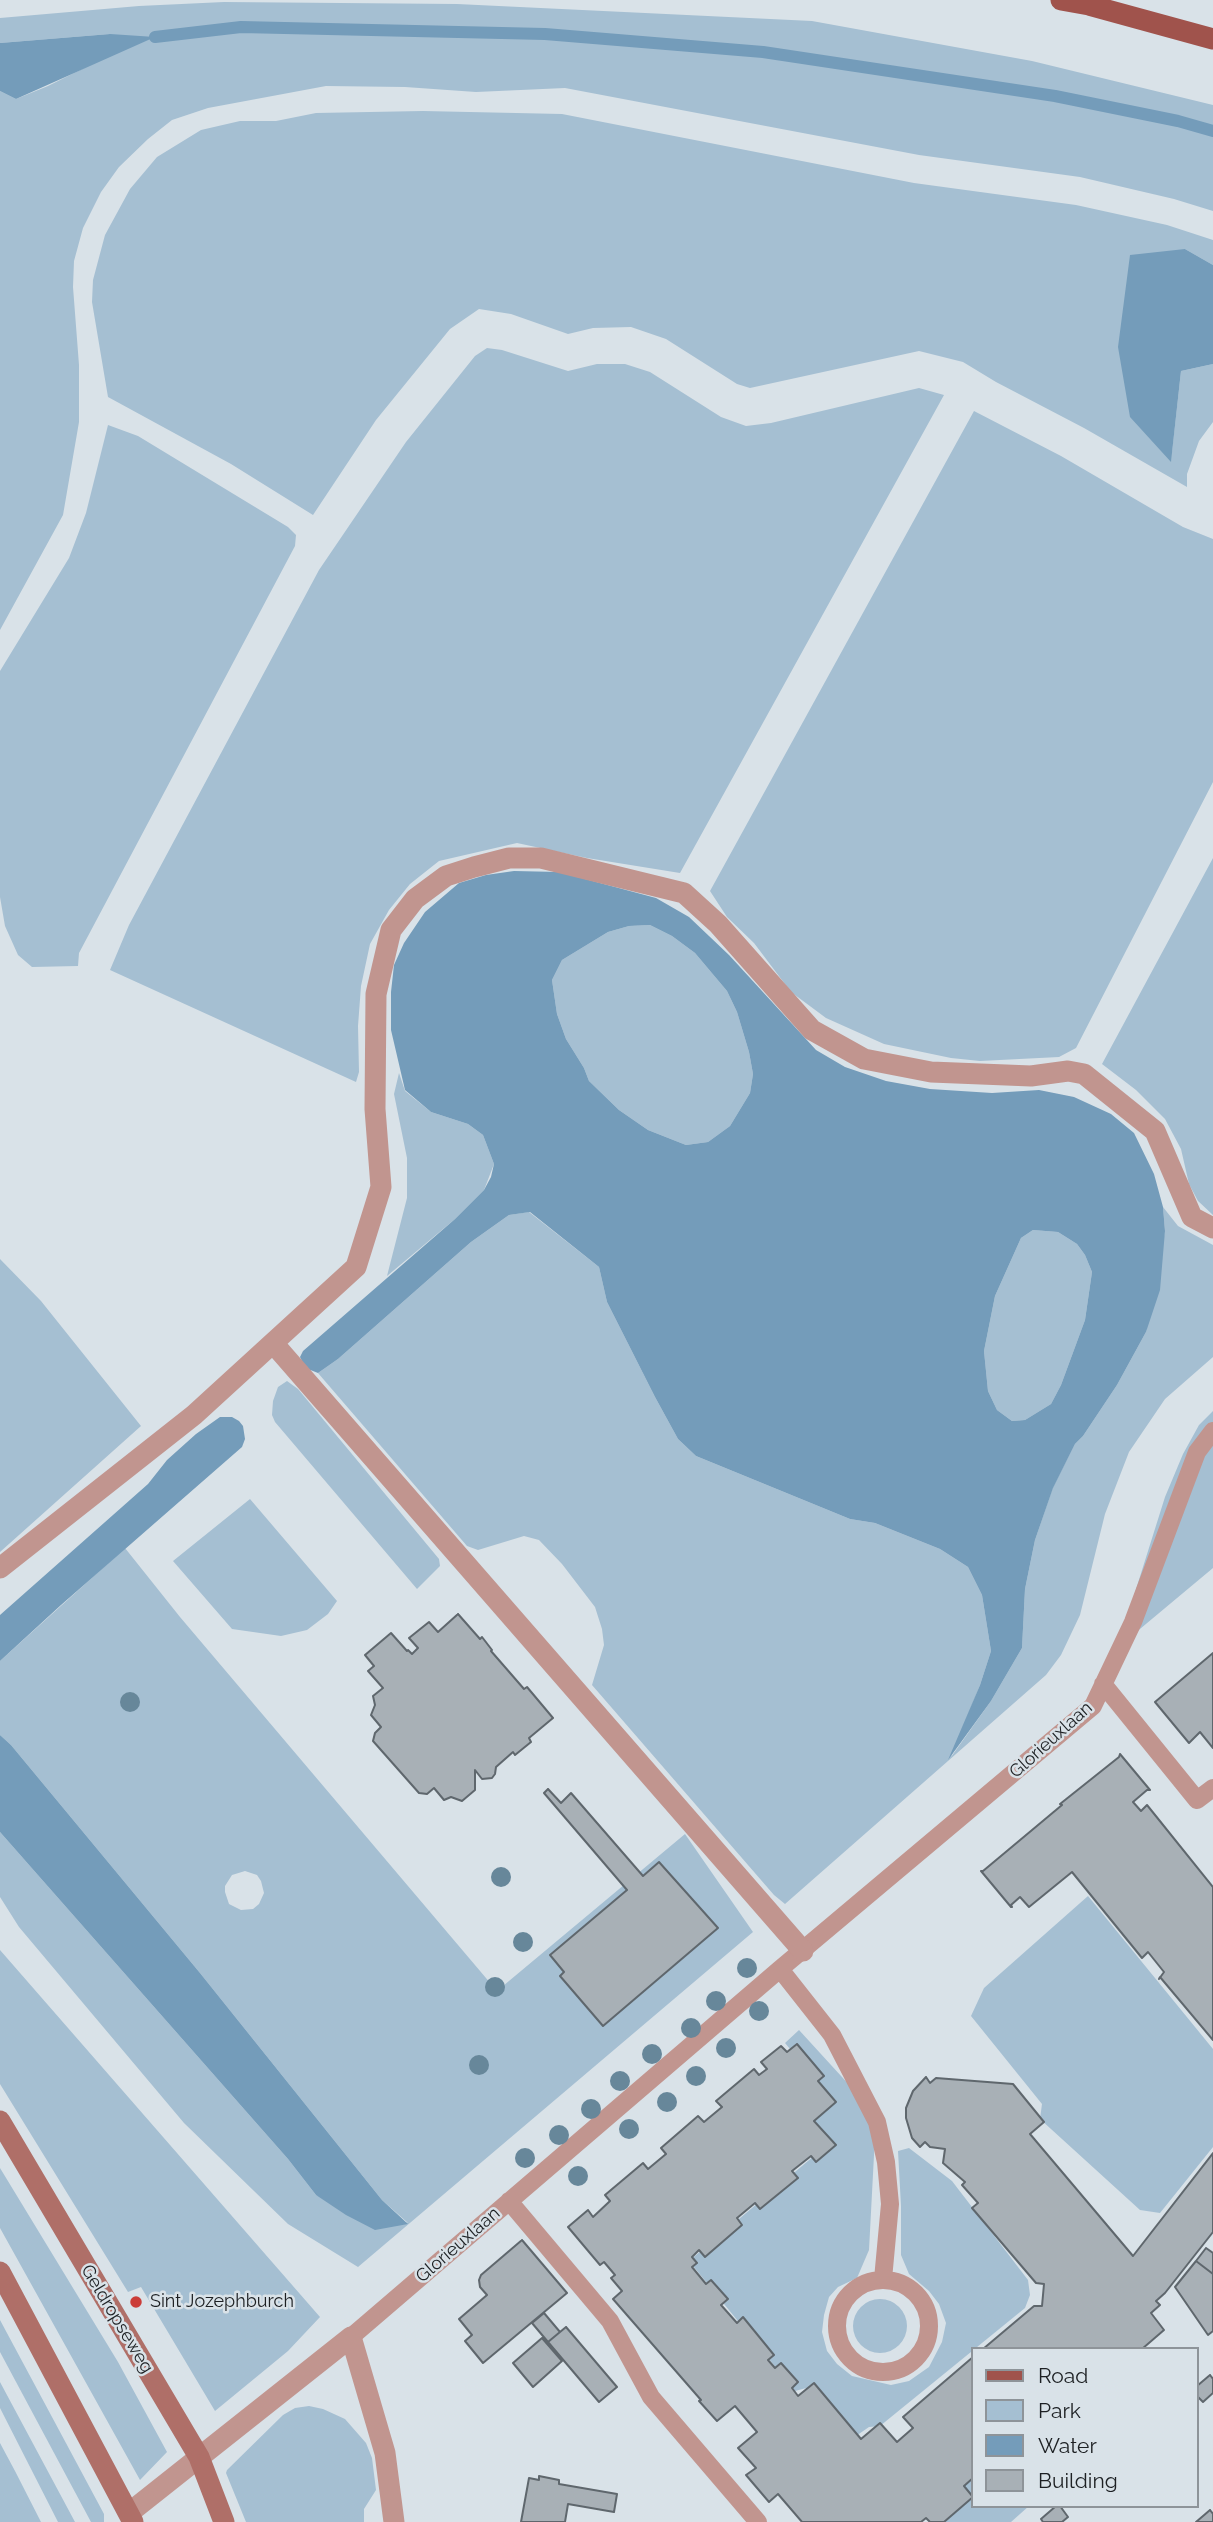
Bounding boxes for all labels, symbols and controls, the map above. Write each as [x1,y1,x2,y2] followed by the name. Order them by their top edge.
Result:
[1005,1697,1097,1783] street label: Glorieuxlaan
[412,2203,504,2287] street label: Glorieuxlaan
[76,2261,158,2377] street label: Geldropseweg
[150,2291,294,2313] place label: Sint Jozephburch
[128,2294,144,2310] marker: Sint Jozephburch
[972,2347,1199,2508] legend
[1038,2363,1088,2388] text: Road
[1038,2398,1081,2423] text: Park
[1038,2433,1097,2458] text: Water
[1038,2468,1118,2493] text: Building

